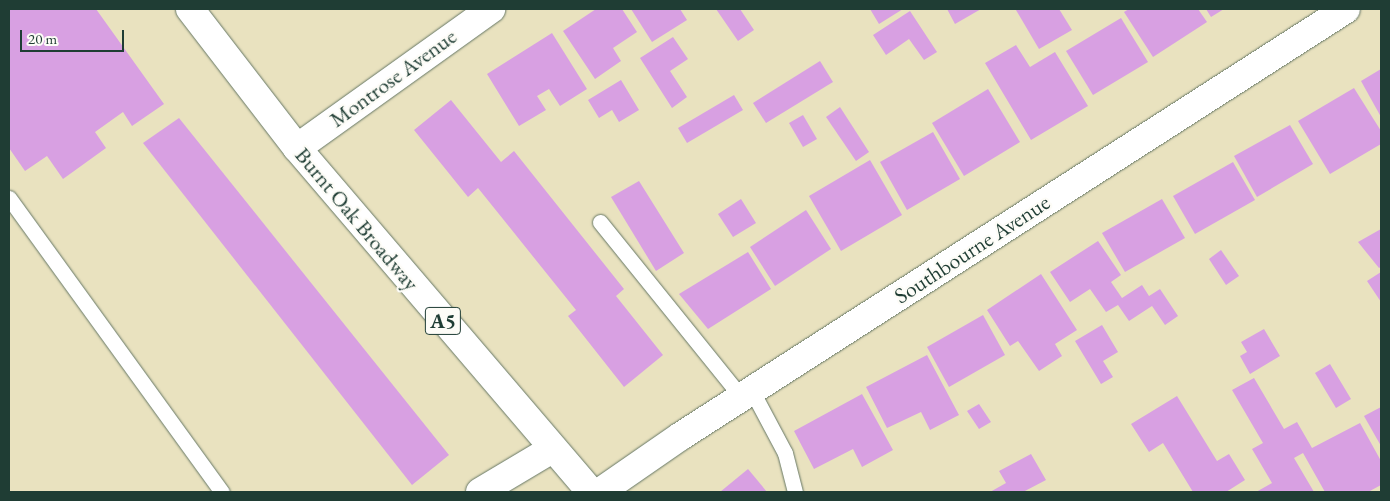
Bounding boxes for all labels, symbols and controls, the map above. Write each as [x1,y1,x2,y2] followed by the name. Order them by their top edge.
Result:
[22,20,126,52] scale bar
[324,23,462,133] street label: Montrose Avenue
[28,29,57,48] text: 20 m
[289,142,425,296] street label: Burnt Oak Broadway
[889,189,1055,309] street label: Southbourne Avenue
[424,302,462,340] road number: A5

